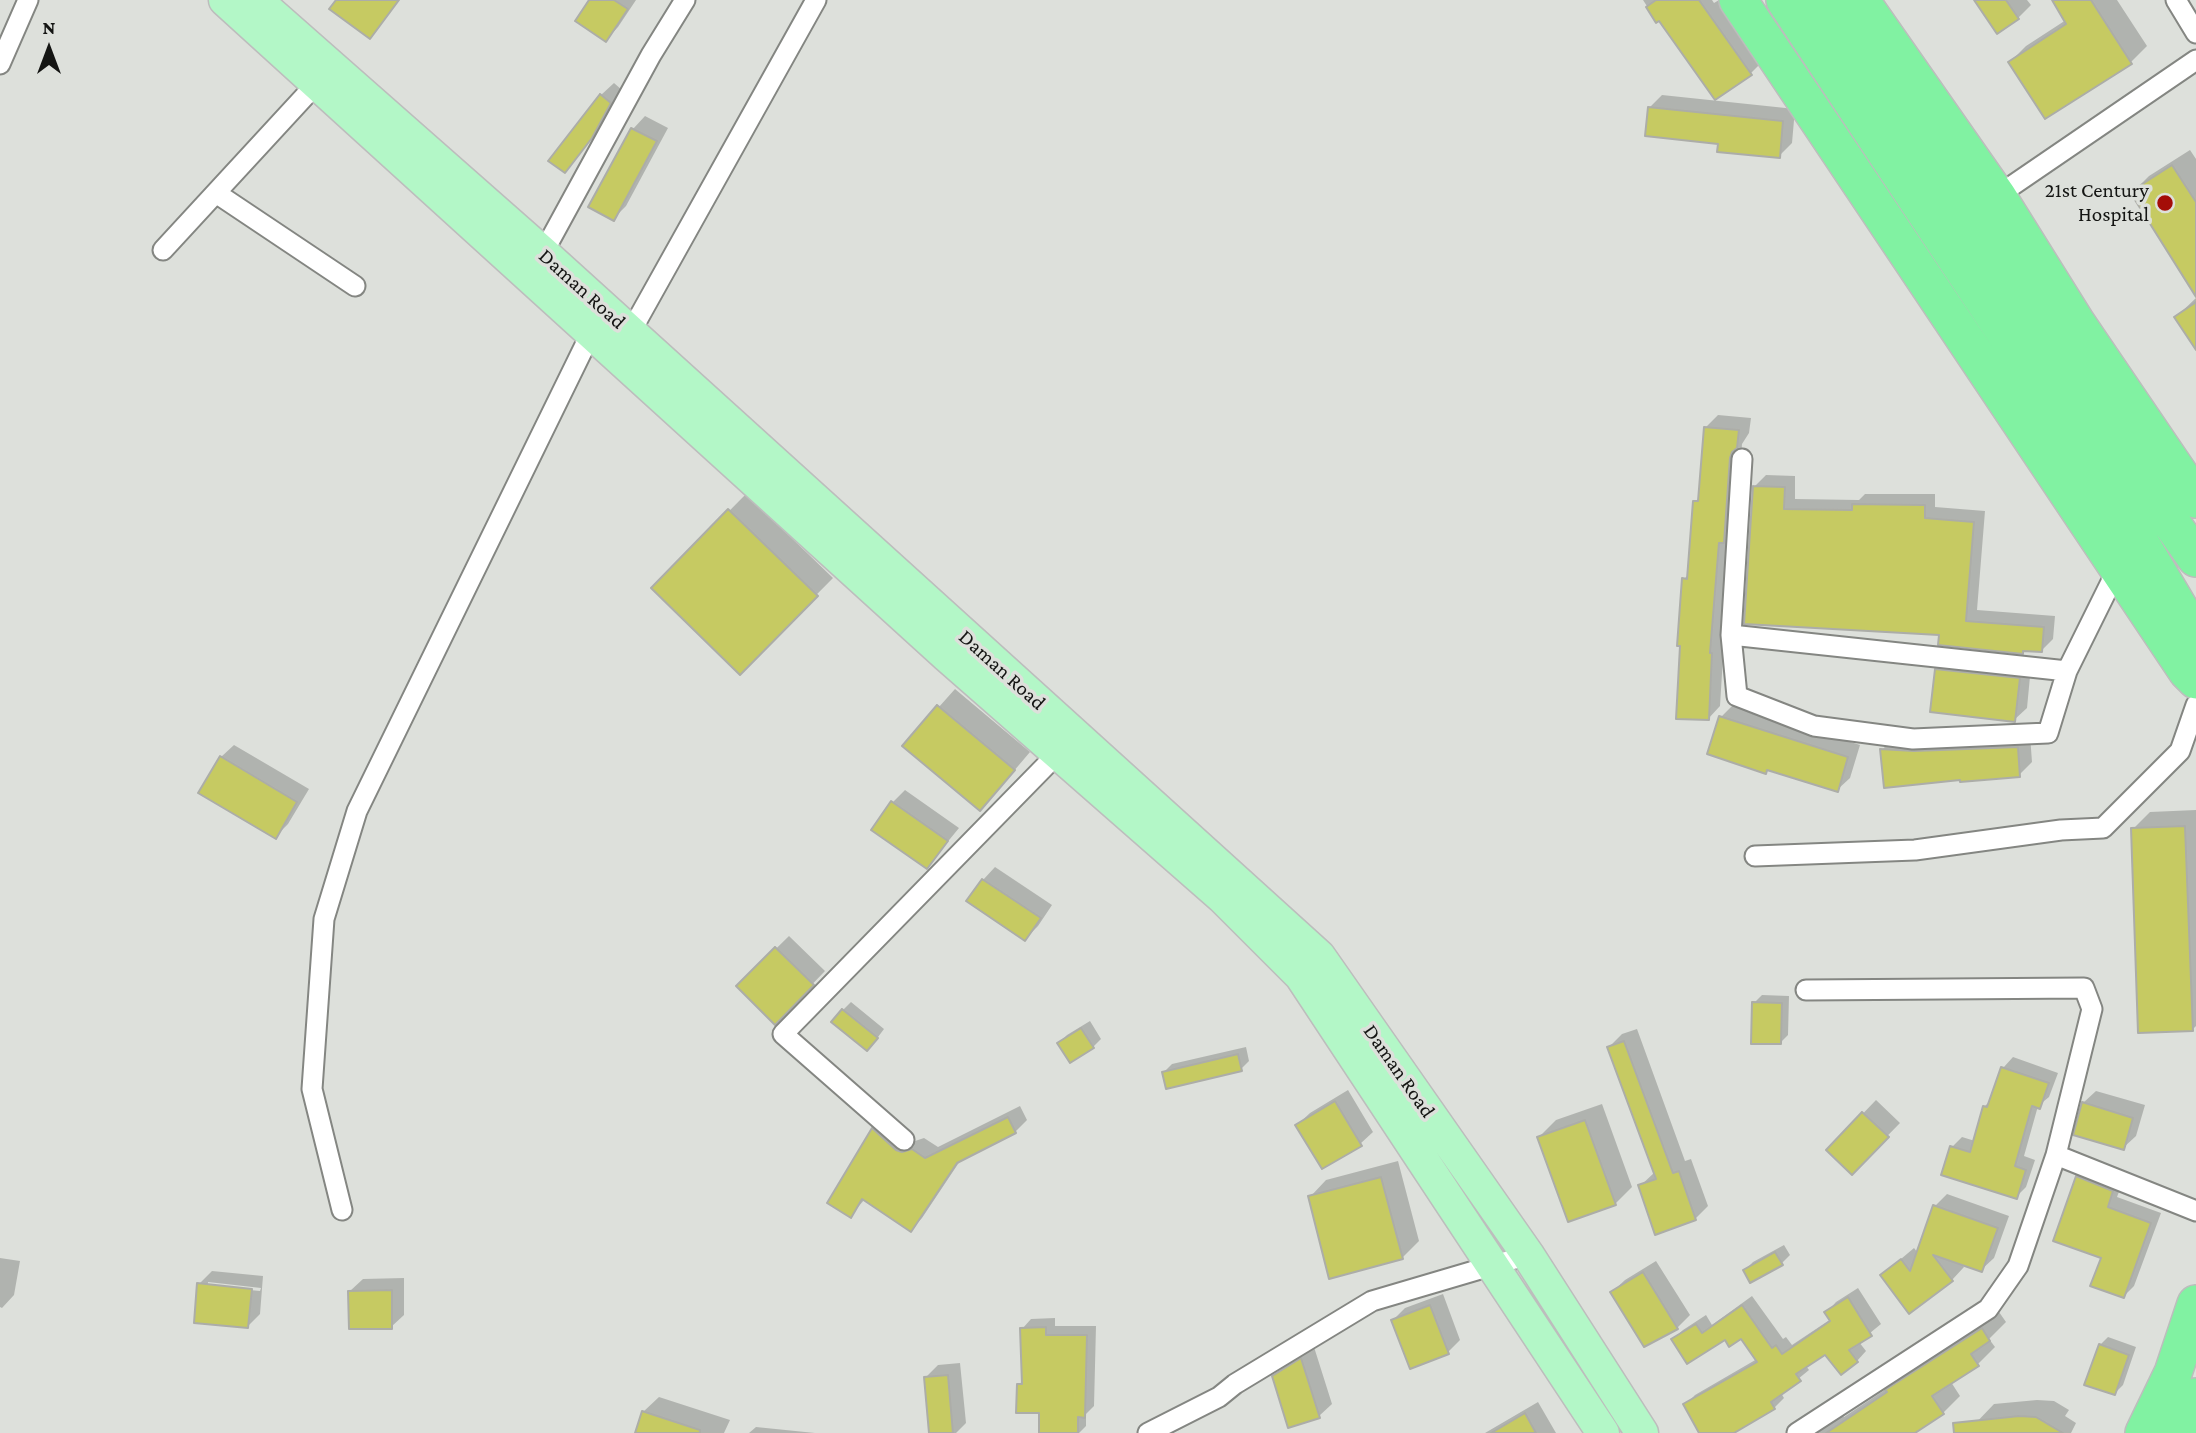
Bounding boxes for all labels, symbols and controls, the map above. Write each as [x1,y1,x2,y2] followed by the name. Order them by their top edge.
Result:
[14,14,84,84] north arrow
[43,17,55,38] text: N
[2045,178,2149,228] place label: 21st Century Hospital
[2155,193,2175,213] marker: 21st Century Hospital
[533,243,631,335] street label: Daman Road
[953,624,1051,716] street label: Daman Road
[1358,1019,1440,1123] street label: Daman Road

